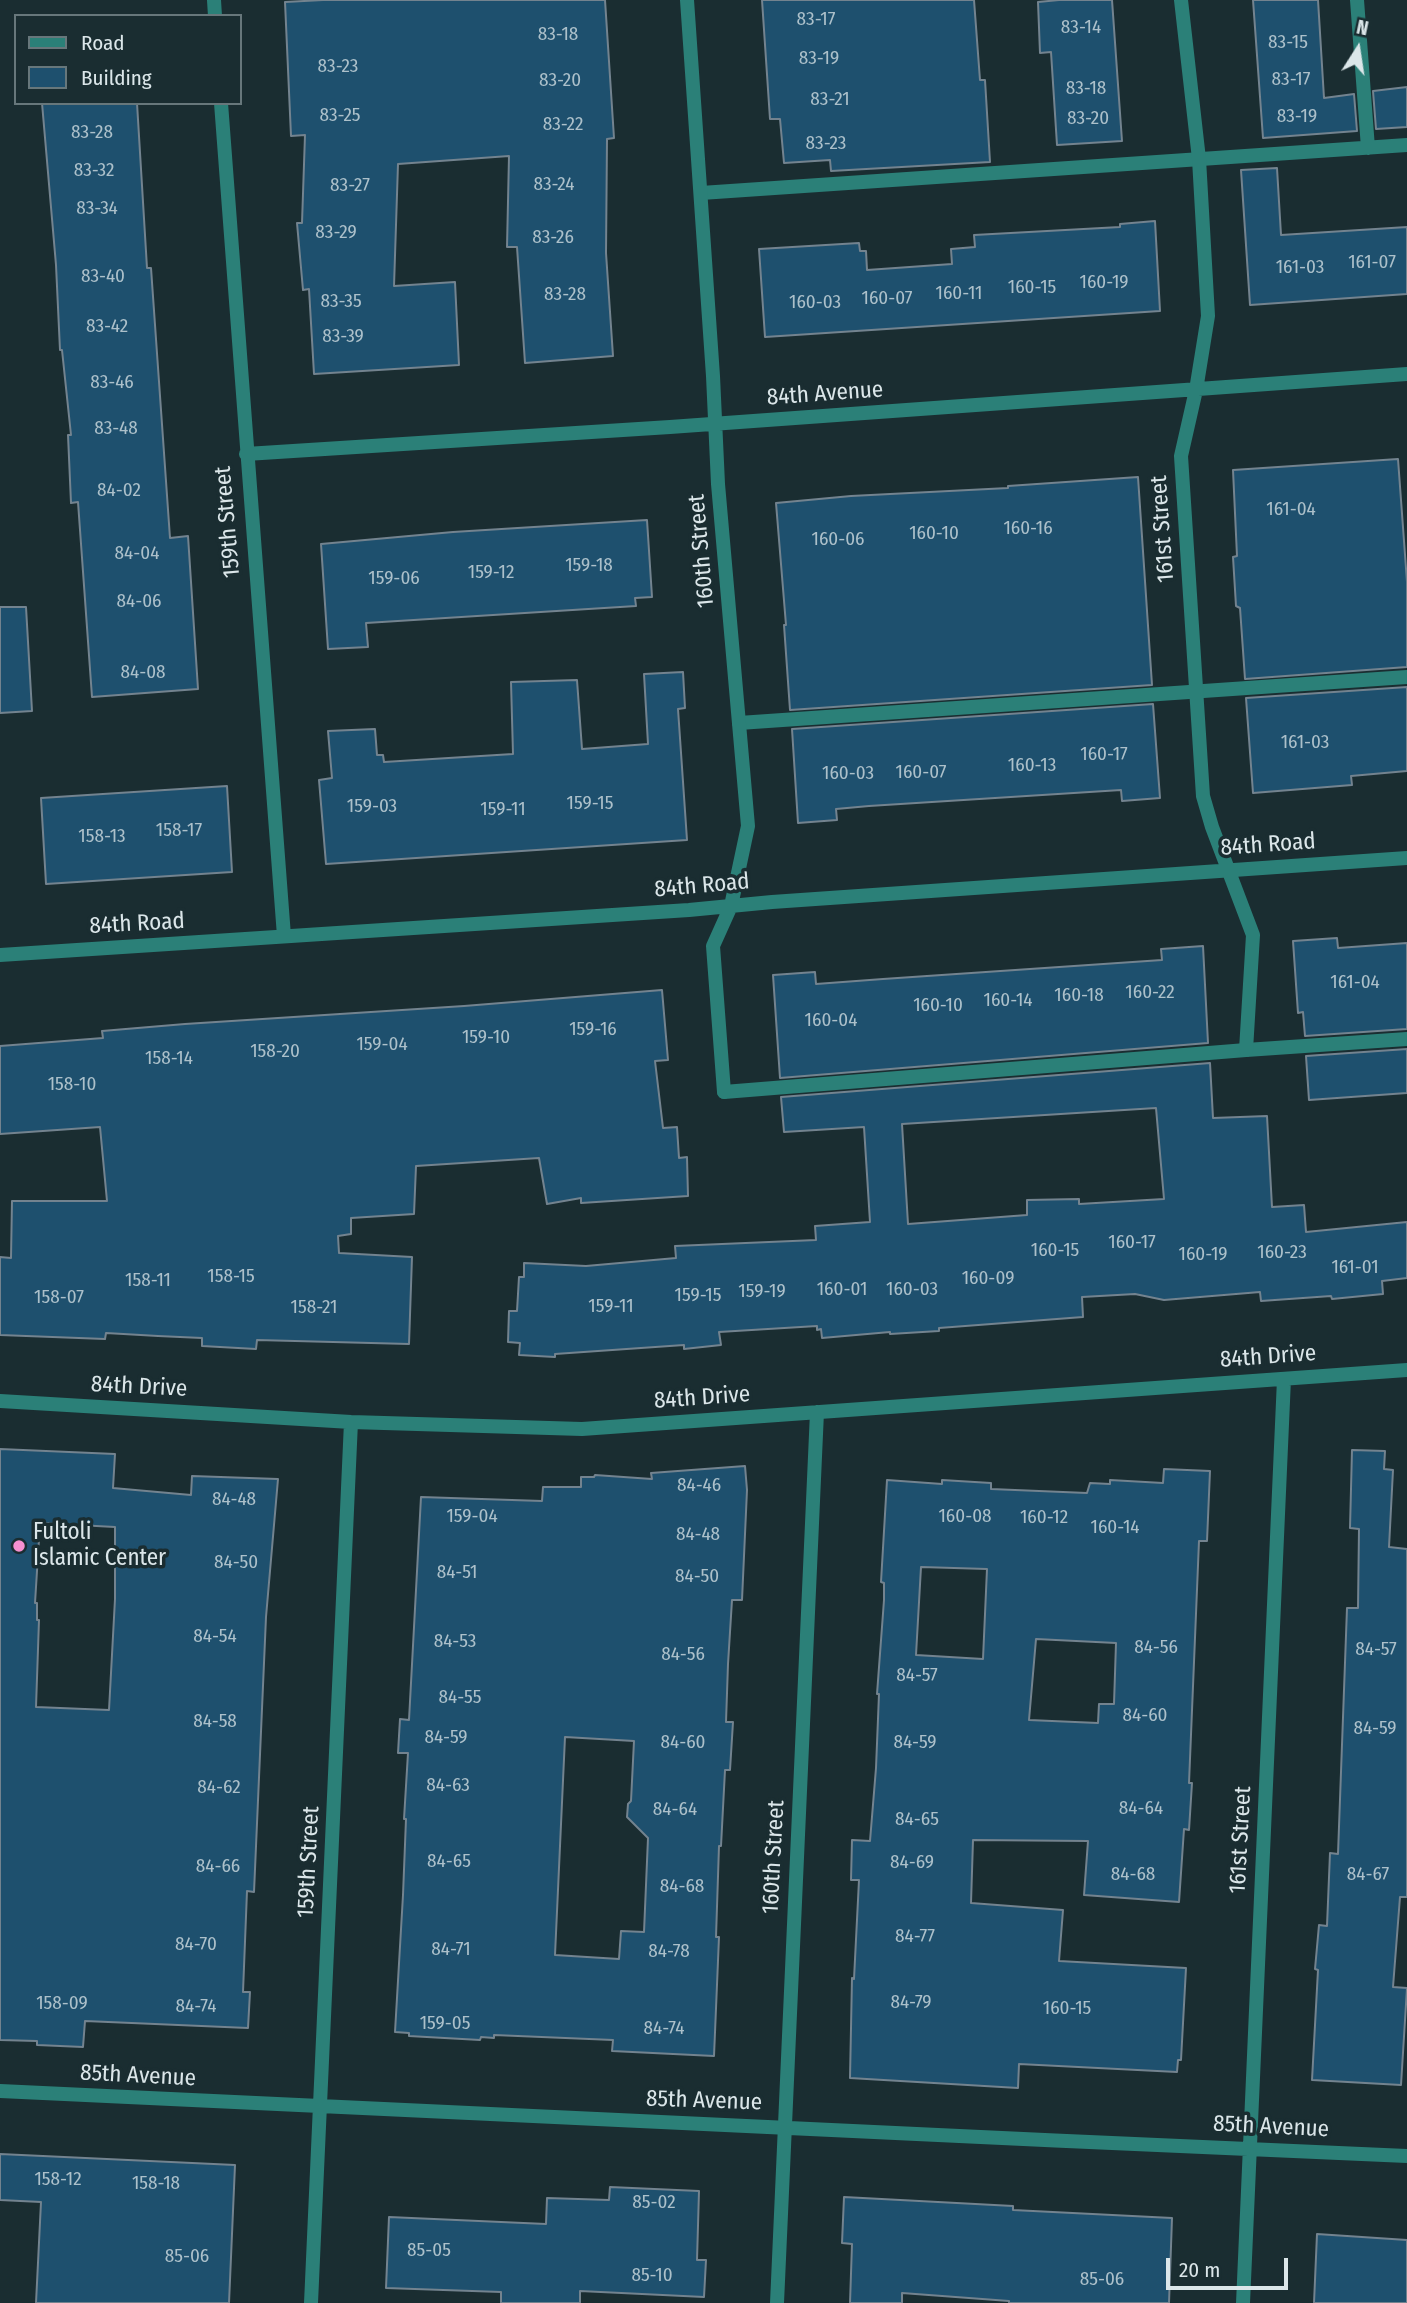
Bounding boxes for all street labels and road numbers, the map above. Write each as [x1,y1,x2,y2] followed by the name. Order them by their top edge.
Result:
[766,376,884,412] street label: 84th Avenue
[209,465,247,579] street label: 159th Street
[1145,474,1181,584] street label: 161st Street
[683,493,721,609] street label: 160th Street
[1219,828,1317,862] street label: 84th Road
[653,868,751,904] street label: 84th Road
[89,908,185,940] street label: 84th Road
[1219,1340,1317,1374] street label: 84th Drive
[90,1371,188,1403] street label: 84th Drive
[653,1381,751,1415] street label: 84th Drive
[1224,1786,1258,1894] street label: 161st Street
[757,1799,791,1915] street label: 160th Street
[292,1805,326,1919] street label: 159th Street
[79,2059,197,2093] street label: 85th Avenue
[646,2085,762,2117] street label: 85th Avenue
[1212,2110,1330,2144] street label: 85th Avenue

